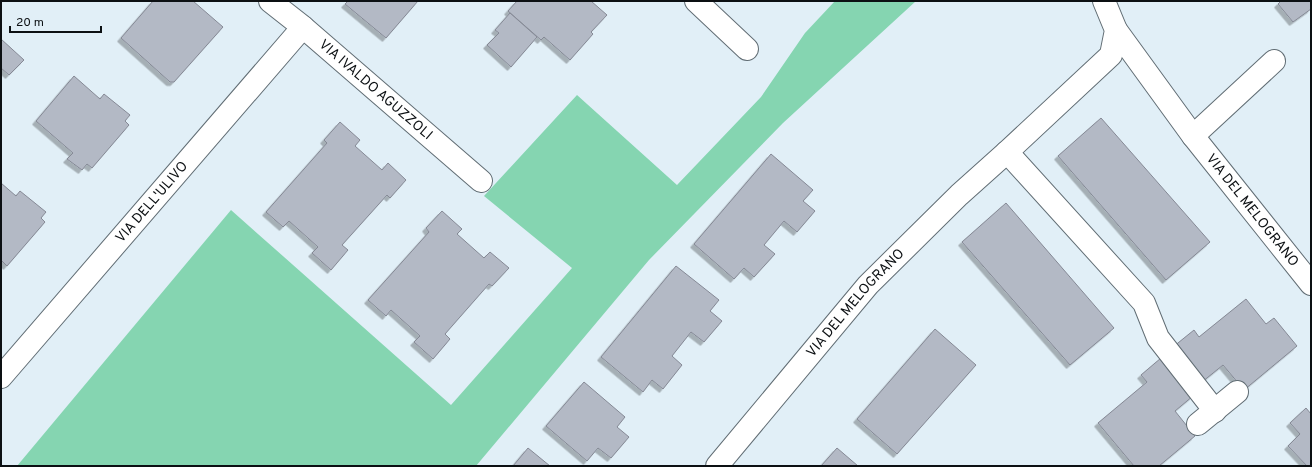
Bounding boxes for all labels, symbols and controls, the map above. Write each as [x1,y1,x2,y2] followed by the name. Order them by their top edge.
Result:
[10,8,101,34] scale bar
[16,15,44,31] text: 20 m
[315,36,436,144] street label: VIA IVALDO AGUZZOLI
[1202,151,1302,270] street label: VIA DEL MELOGRANO
[112,158,192,246] street label: VIA DELL'ULIVO
[803,245,908,361] street label: VIA DEL MELOGRANO

